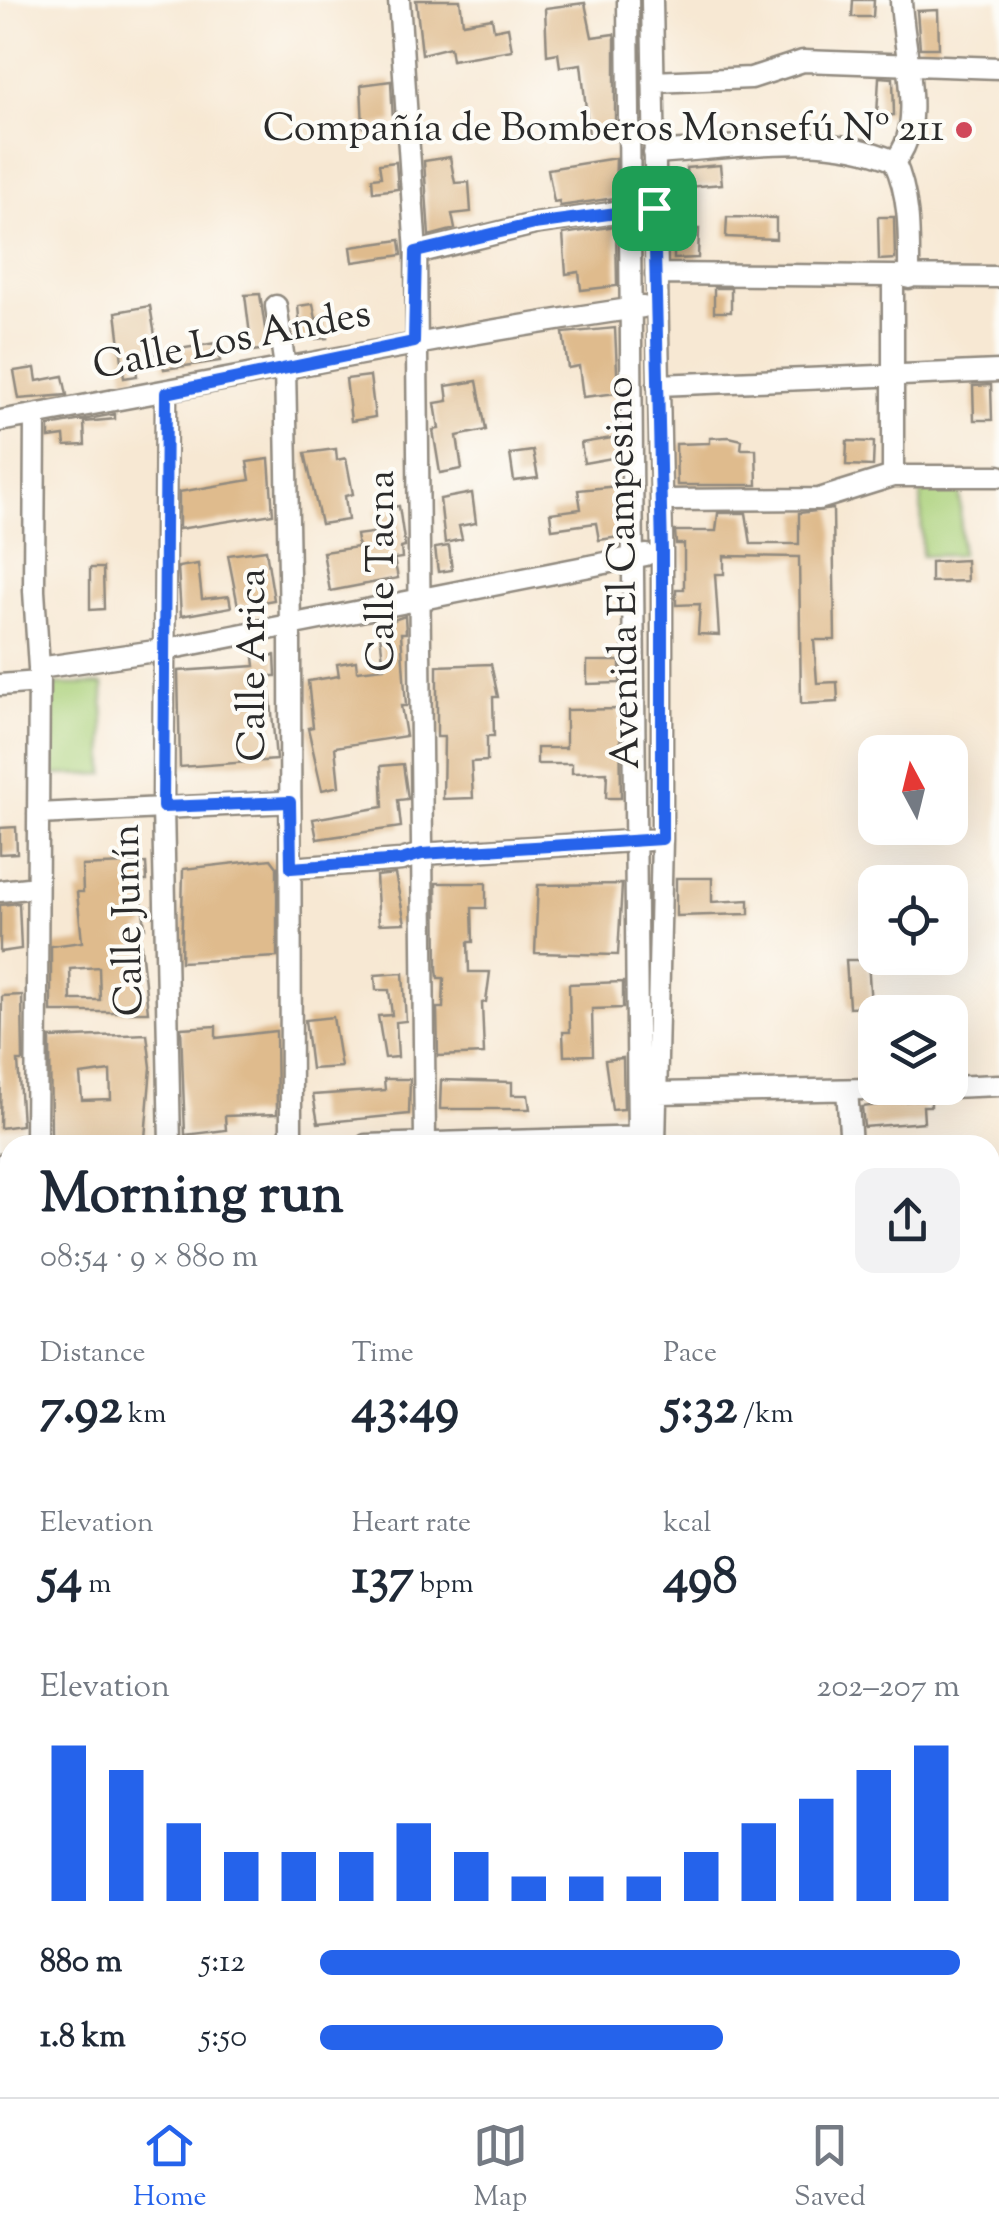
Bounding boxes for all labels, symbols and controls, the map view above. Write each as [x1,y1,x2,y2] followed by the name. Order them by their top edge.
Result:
[263,102,944,159] place label: Compañía de Bomberos Monsefú Nº 211
[953,119,975,141] marker: Compañía de Bomberos Monsefú Nº 211
[612,166,697,251] pin
[627,181,682,236] icon: arrive
[88,287,376,397] street label: Calle Los Andes
[593,376,657,770] street label: Avenida El Campesino
[355,470,412,672] street label: Calle Tacna
[226,568,283,762] street label: Calle Arica
[858,735,968,845] north arrow
[858,735,968,1105] map controls
[100,823,160,1017] street label: Calle Junín
[858,865,968,975] button: locate
[858,995,968,1105] button: layers
[40,1158,344,1237] text: Morning run
[855,1168,960,1273] button: share
[40,1235,258,1281] text: 08:54 · 9 × 880 m
[40,1334,146,1374] text: Distance
[352,1334,414,1374] text: Time
[663,1334,717,1374] text: Pace
[40,1374,122,1446] text: 7.92
[352,1374,459,1446] text: 43:49
[663,1374,737,1446] text: 5:32
[122,1395,166,1435] text: km
[737,1395,794,1435] text: /km
[40,1504,154,1544] text: Elevation
[352,1504,471,1544] text: Heart rate
[663,1504,711,1544] text: kcal
[40,1544,82,1616] text: 54
[352,1544,414,1616] text: 137
[663,1544,737,1616] text: 498
[82,1565,111,1605] text: m
[414,1565,474,1605] text: bpm
[40,1665,170,1711] text: Elevation
[817,1665,960,1711] text: 202–207 m
[40,1940,122,1986] text: 880 m
[200,1940,245,1986] text: 5:12
[40,2015,126,2061] text: 1.8 km
[200,2015,247,2061] text: 5:50
[133,2118,207,2218] tab: Home
[473,2118,528,2218] tab: Map
[794,2118,866,2218] tab: Saved

